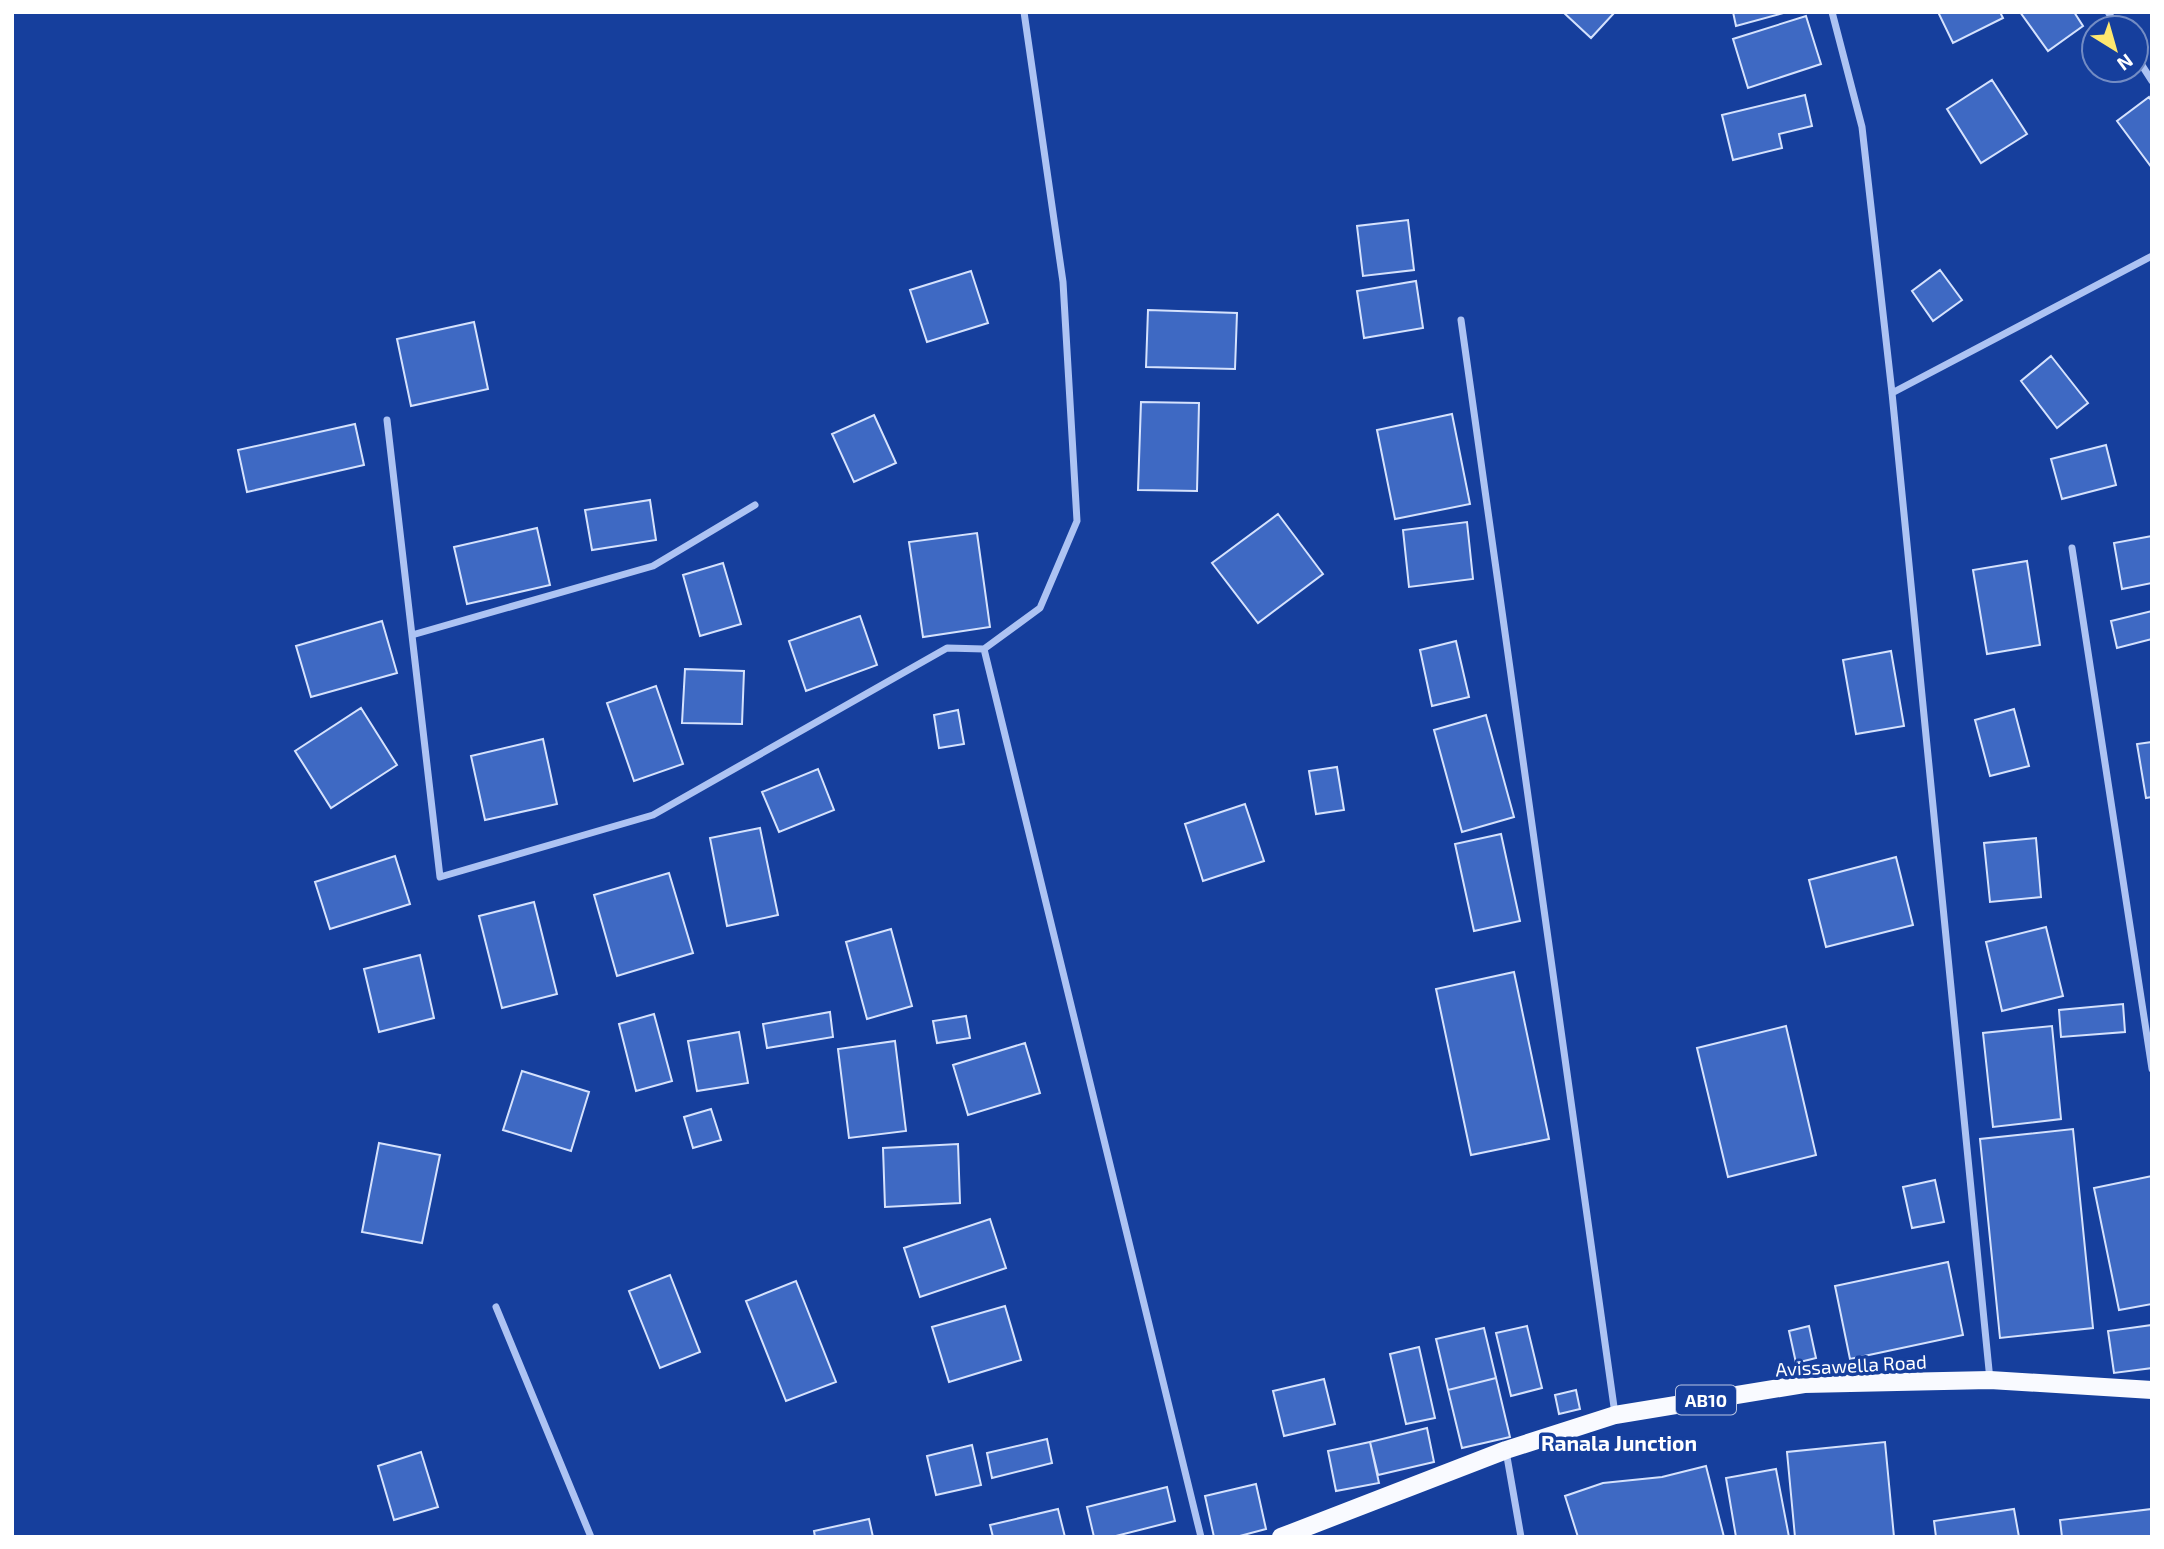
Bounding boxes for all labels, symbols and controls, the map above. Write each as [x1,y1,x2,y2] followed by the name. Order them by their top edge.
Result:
[2080,14,2150,84] north arrow
[2113,50,2138,76] text: N
[1775,1350,1927,1380] street label: Avissawella Road
[1676,1386,1736,1414] road number: AB10
[1541,1430,1697,1455] district label: Ranala Junction

